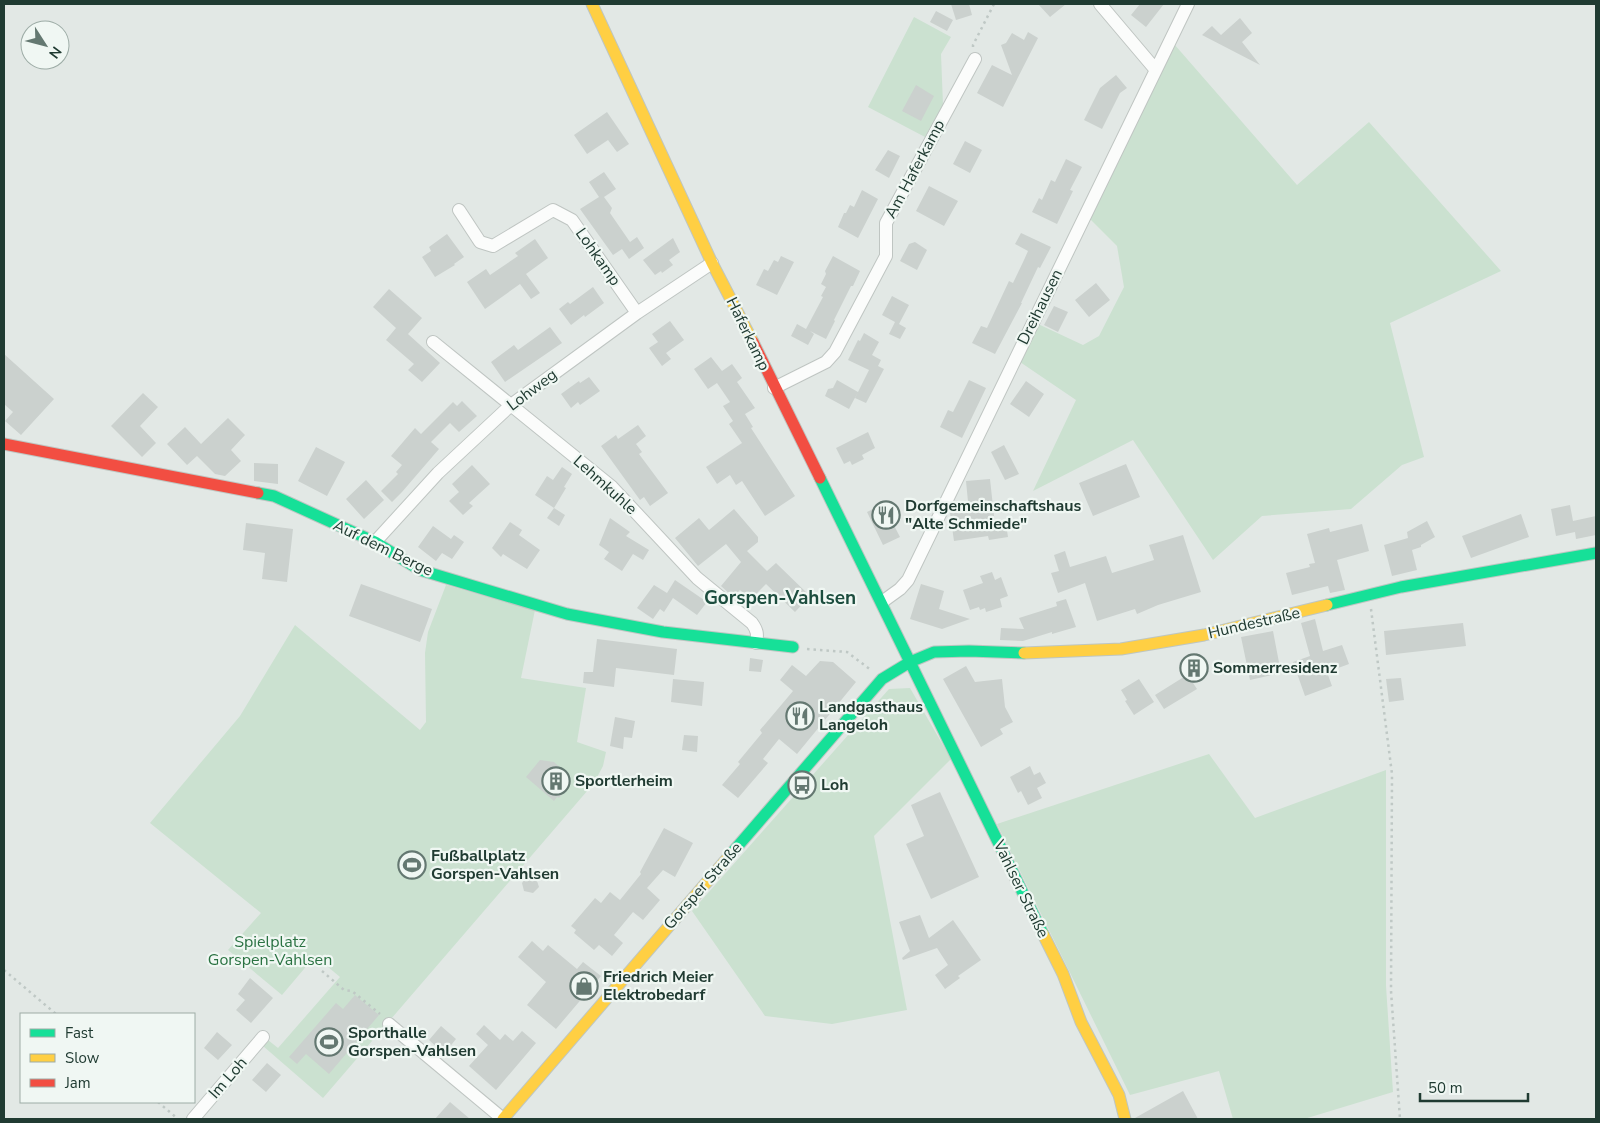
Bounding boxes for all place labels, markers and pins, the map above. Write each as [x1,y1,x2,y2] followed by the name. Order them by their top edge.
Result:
[905,495,1081,535] place label: Dorfgemeinschaftshaus "Alte Schmiede"
[871,500,901,530] restaurant icon: Dorfgemeinschaftshaus "Alte Schmiede"
[1179,653,1209,683] building icon: Sommerresidenz
[1213,657,1338,679] place label: Sommerresidenz
[819,696,923,736] place label: Landgasthaus Langeloh
[785,701,815,731] restaurant icon: Landgasthaus Langeloh
[541,766,571,796] building icon: Sportlerheim
[575,770,673,792] place label: Sportlerheim
[787,770,817,800] bus stop icon: Loh
[821,774,849,796] place label: Loh
[431,845,559,885] place label: Fußballplatz Gorspen-Vahlsen
[397,850,427,880] sports icon: Fußballplatz Gorspen-Vahlsen
[603,966,714,1006] place label: Friedrich Meier Elektrobedarf
[569,971,599,1001] shop icon: Friedrich Meier Elektrobedarf
[348,1022,476,1062] place label: Sporthalle Gorspen-Vahlsen
[314,1027,344,1057] sports icon: Sporthalle Gorspen-Vahlsen

